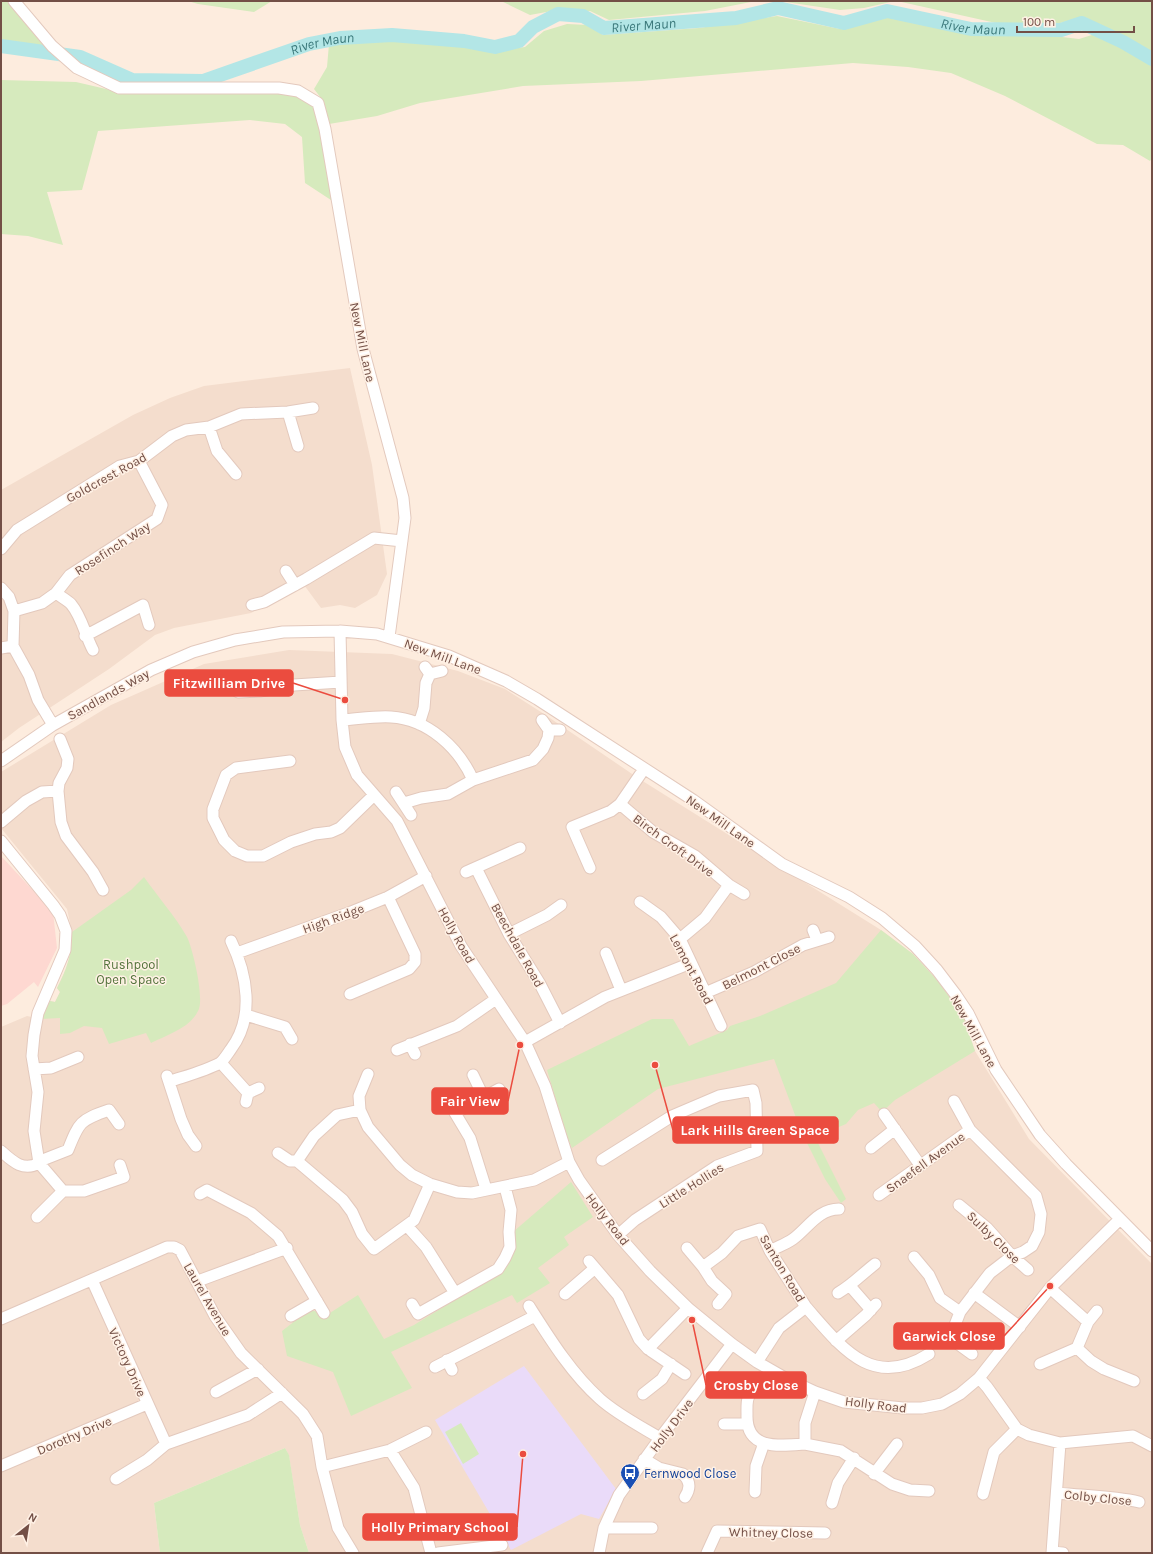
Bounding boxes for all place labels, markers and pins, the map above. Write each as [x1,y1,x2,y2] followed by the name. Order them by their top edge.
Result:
[165,670,293,696] callout: Fitzwilliam Drive
[432,1088,508,1114] callout: Fair View
[673,1117,838,1143] callout: Lark Hills Green Space
[894,1323,1004,1349] callout: Garwick Close
[706,1372,806,1398] callout: Crosby Close
[619,1462,641,1490] bus stop icon: Fernwood Close
[644,1466,737,1481] place label: Fernwood Close
[363,1514,517,1540] callout: Holly Primary School

